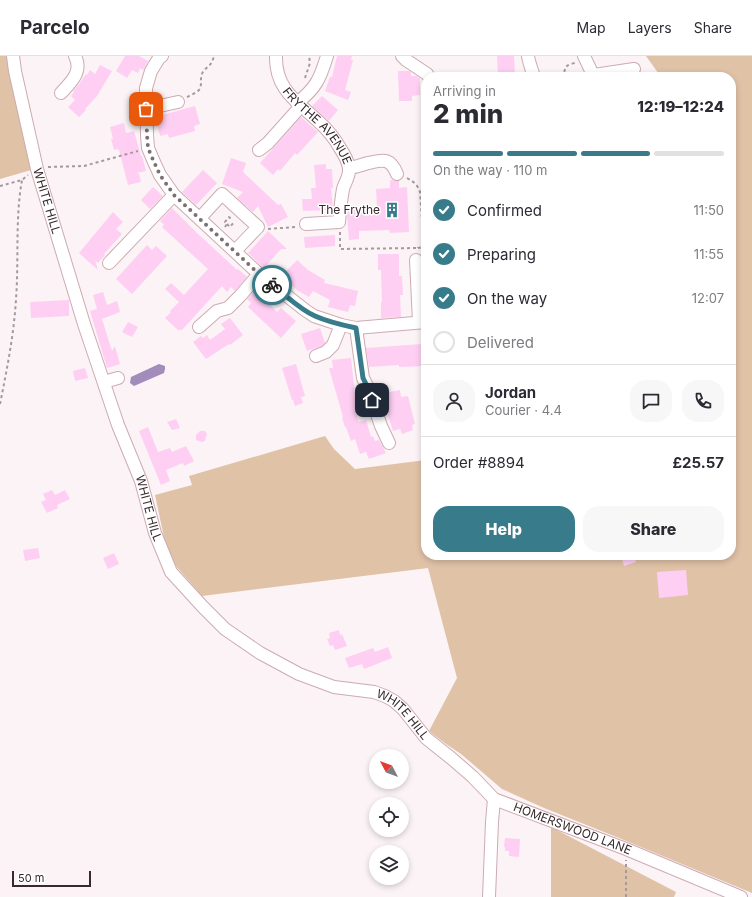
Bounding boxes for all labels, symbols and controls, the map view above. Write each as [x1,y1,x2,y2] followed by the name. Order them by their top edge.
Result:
[20,16,90,39] text: Parcelo
[577,19,606,36] text: Map
[628,19,672,36] text: Layers
[694,19,732,36] text: Share
[433,83,496,99] text: Arriving in
[280,84,355,166] street label: FRYTHE AVENUE
[129,92,163,126] pin
[637,97,724,116] text: 12:19–12:24
[135,98,157,120] icon: bag
[433,98,503,129] text: 2 min
[433,162,547,178] text: On the way · 110 m
[30,166,64,236] street label: WHITE HILL
[433,199,455,221] icon: check
[383,201,401,219] building icon: The Frythe
[467,201,542,220] text: Confirmed
[318,202,380,217] place label: The Frythe
[694,202,724,218] text: 11:50
[433,243,455,265] icon: check
[467,245,536,264] text: Preparing
[694,246,724,262] text: 11:55
[252,265,292,305] courier
[261,274,283,296] icon: bike
[433,287,455,309] icon: check
[467,289,547,308] text: On the way
[692,290,724,306] text: 12:07
[467,333,534,352] text: Delivered
[433,380,475,422] button: person
[630,380,672,422] button: chat
[682,380,724,422] button: phone
[355,383,389,417] pin
[485,383,536,402] text: Jordan
[361,389,383,411] icon: home
[485,402,562,418] text: Courier · 4.4
[433,453,525,472] text: Order #8894
[673,453,724,472] text: £25.57
[133,473,166,544] street label: WHITE HILL
[433,506,575,552] button: Help
[583,506,724,552] button: Share
[375,686,433,743] street label: WHITE HILL
[369,749,409,789] north arrow
[369,749,409,885] map controls
[369,797,409,837] button: locate
[511,799,634,858] street label: HOMERSWOOD LANE
[369,845,409,885] button: layers
[12,869,91,888] scale bar
[18,871,44,885] text: 50 m

